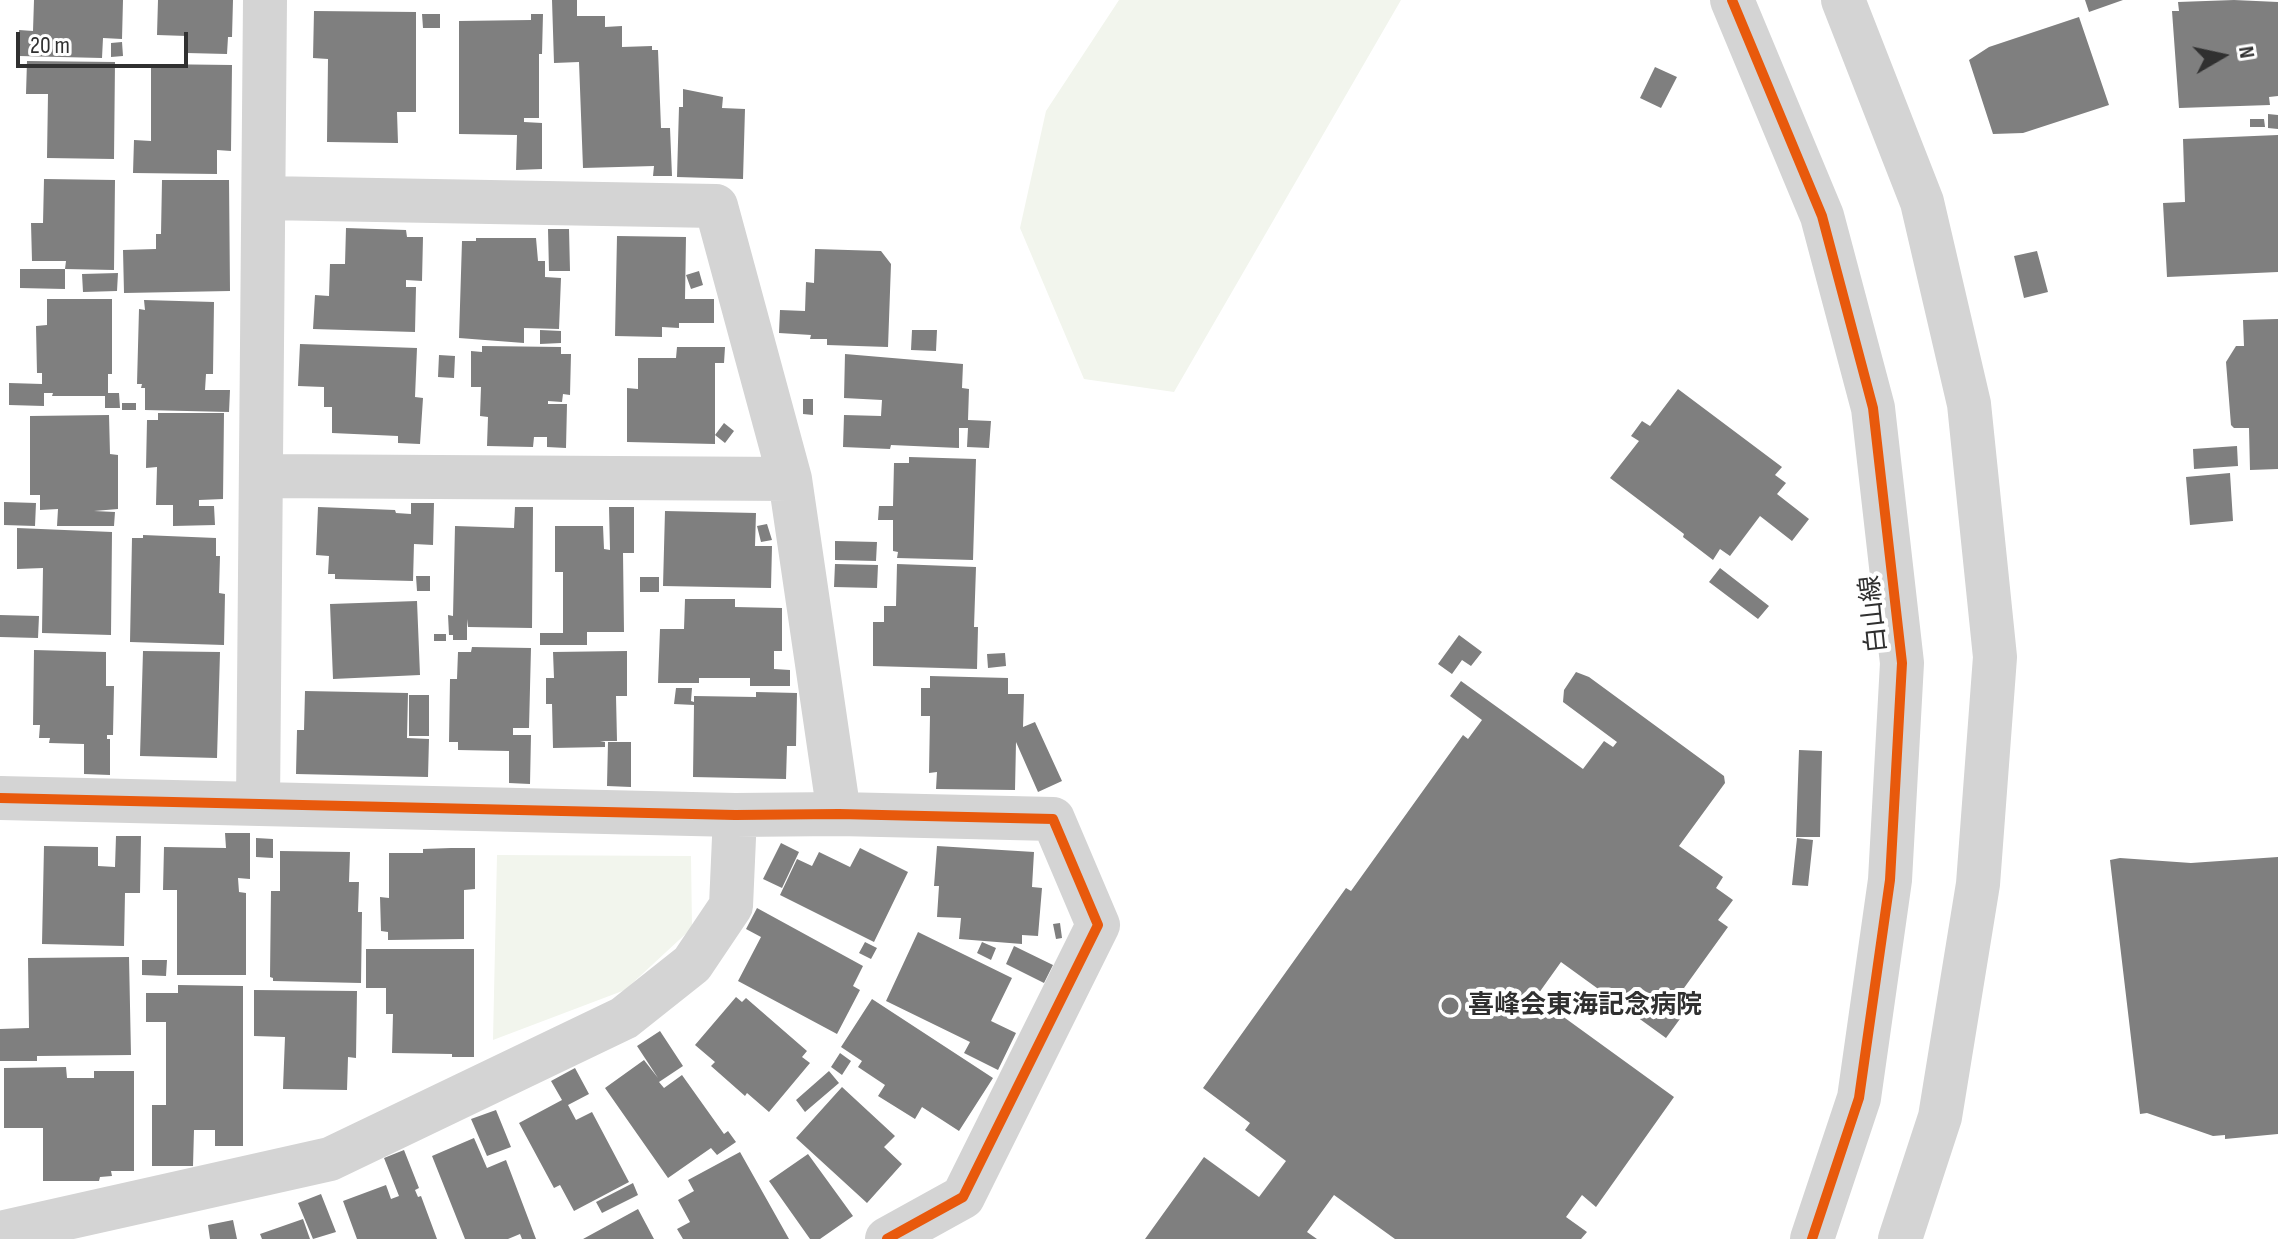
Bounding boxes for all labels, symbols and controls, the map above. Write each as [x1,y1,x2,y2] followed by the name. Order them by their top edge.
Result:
[20,16,192,66] scale bar
[2182,16,2262,96] north arrow
[30,31,70,60] text: 20 m
[2232,44,2260,60] text: N
[1855,574,1895,654] street label: 白山線
[1468,990,1702,1022] place label: 喜峰会東海記念病院
[1439,995,1461,1017] marker: 喜峰会東海記念病院

